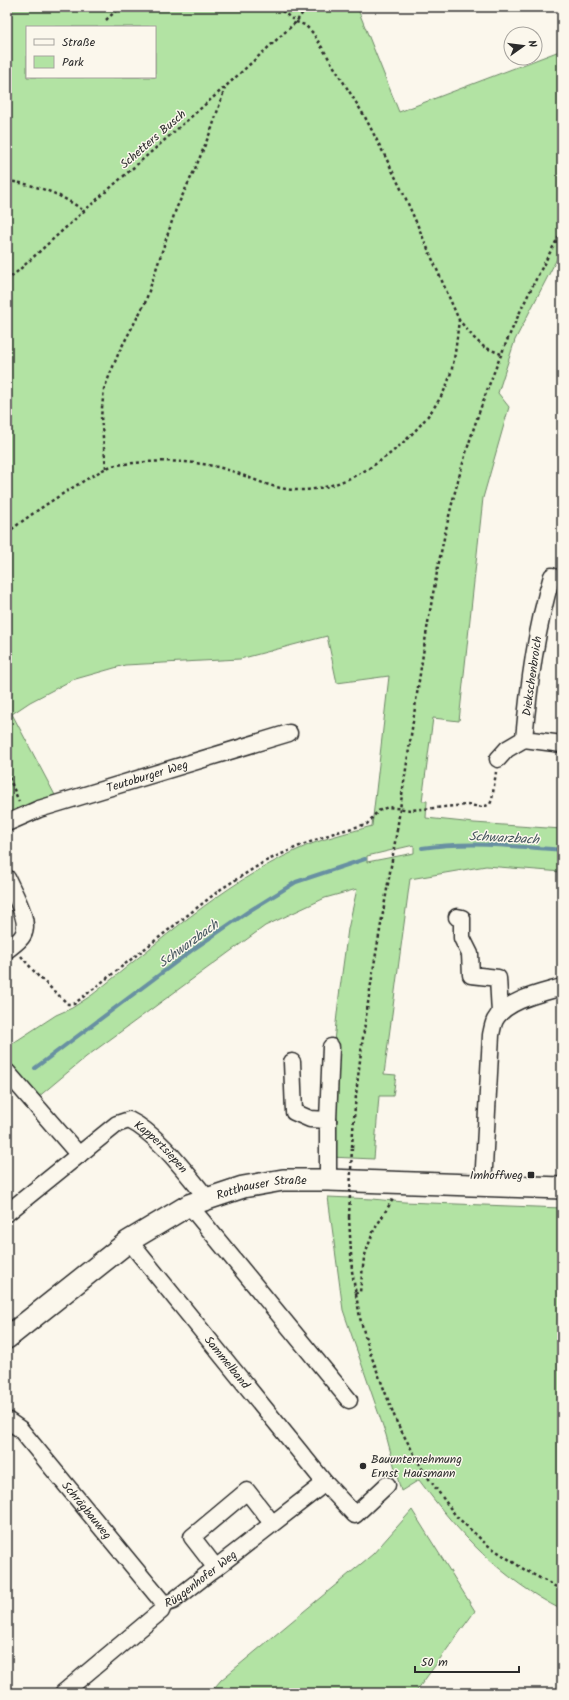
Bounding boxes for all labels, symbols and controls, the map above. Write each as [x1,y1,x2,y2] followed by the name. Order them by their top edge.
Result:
[26,26,156,78] legend
[503,26,543,66] north arrow
[62,33,96,52] text: Straße
[522,38,541,49] text: N
[62,53,84,72] text: Park
[116,105,191,174] street label: Schetters Busch
[517,635,548,717] street label: Diekschenbroich
[104,755,191,798] street label: Teutoburger Weg
[468,826,541,851] water label: Schwarzbach
[154,914,224,973] water label: Schwarzbach
[130,1116,192,1178] street label: Kappertsiepen
[470,1166,523,1185] place label: Imhoffweg
[526,1170,536,1180] marker: Imhoffweg
[214,1171,307,1205] street label: Rotthauser Straße
[199,1332,255,1394] street label: Sammelband
[371,1450,462,1483] place label: Bauunternehmung Ernst Hausmann
[358,1461,368,1471] marker: Bauunternehmung Ernst Hausmann
[57,1477,116,1544] street label: Schrägbauweg
[162,1545,241,1613] street label: Rüggenhofer Weg
[415,1648,519,1674] scale bar
[421,1653,448,1672] text: 50 m

